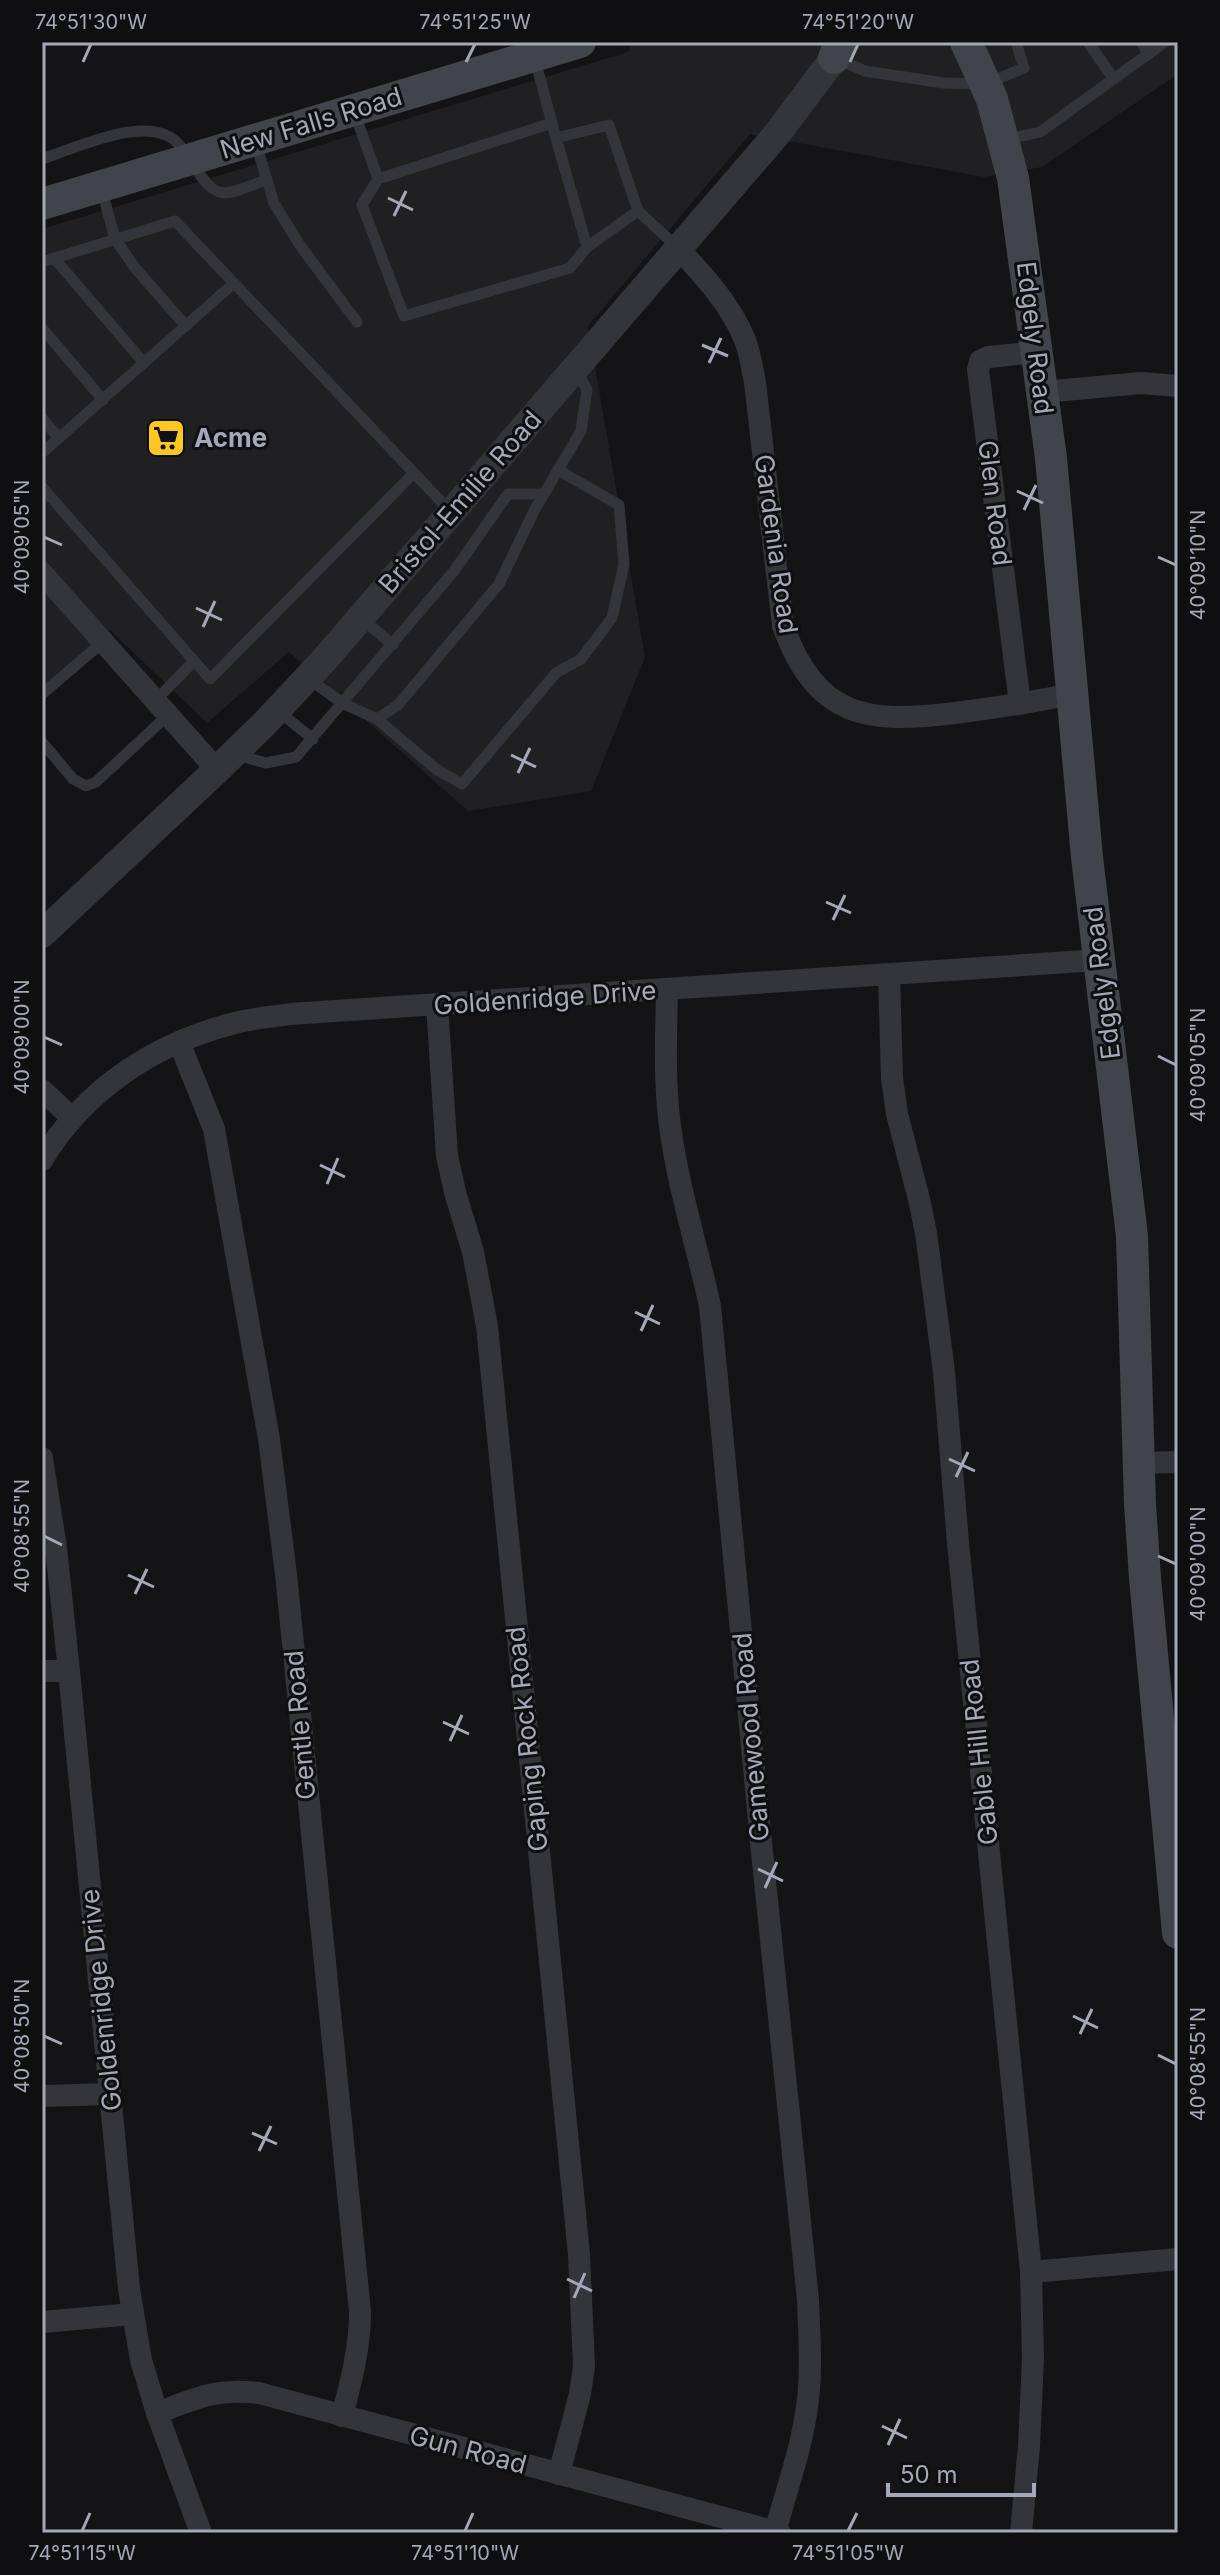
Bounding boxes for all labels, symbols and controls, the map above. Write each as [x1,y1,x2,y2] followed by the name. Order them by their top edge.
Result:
[35,10,147,34] text: 74°51'30"W
[419,10,531,34] text: 74°51'25"W
[802,10,914,34] text: 74°51'20"W
[216,80,406,165] street label: New Falls Road
[1011,260,1060,416] street label: Edgely Road
[372,404,547,599] street label: Bristol-Emilie Road
[145,417,187,459] supermarket icon: Acme
[194,422,267,453] place label: Acme
[972,438,1019,567] street label: Glen Road
[749,452,804,636] street label: Gardenia Road
[10,480,34,594] text: 40°09'05"N
[1186,510,1210,620] text: 40°09'10"N
[1077,905,1126,1061] street label: Edgely Road
[433,974,657,1021] street label: Goldenridge Drive
[10,979,34,1095] text: 40°09'00"N
[1186,1008,1210,1122] text: 40°09'05"N
[10,1479,34,1593] text: 40°08'55"N
[1186,1506,1210,1622] text: 40°09'00"N
[499,1625,554,1853] street label: Gaping Rock Road
[726,1631,775,1843] street label: Gamewood Road
[278,1649,321,1801] street label: Gentle Road
[953,1657,1004,1847] street label: Gable Hill Road
[73,1888,128,2113] street label: Goldenridge Drive
[10,1979,34,2093] text: 40°08'50"N
[1186,2007,1210,2121] text: 40°08'55"N
[406,2419,530,2480] street label: Gun Road
[888,2447,1034,2497] scale bar
[900,2460,958,2489] text: 50 m
[28,2541,136,2565] text: 74°51'15"W
[411,2541,519,2565] text: 74°51'10"W
[792,2541,904,2565] text: 74°51'05"W

